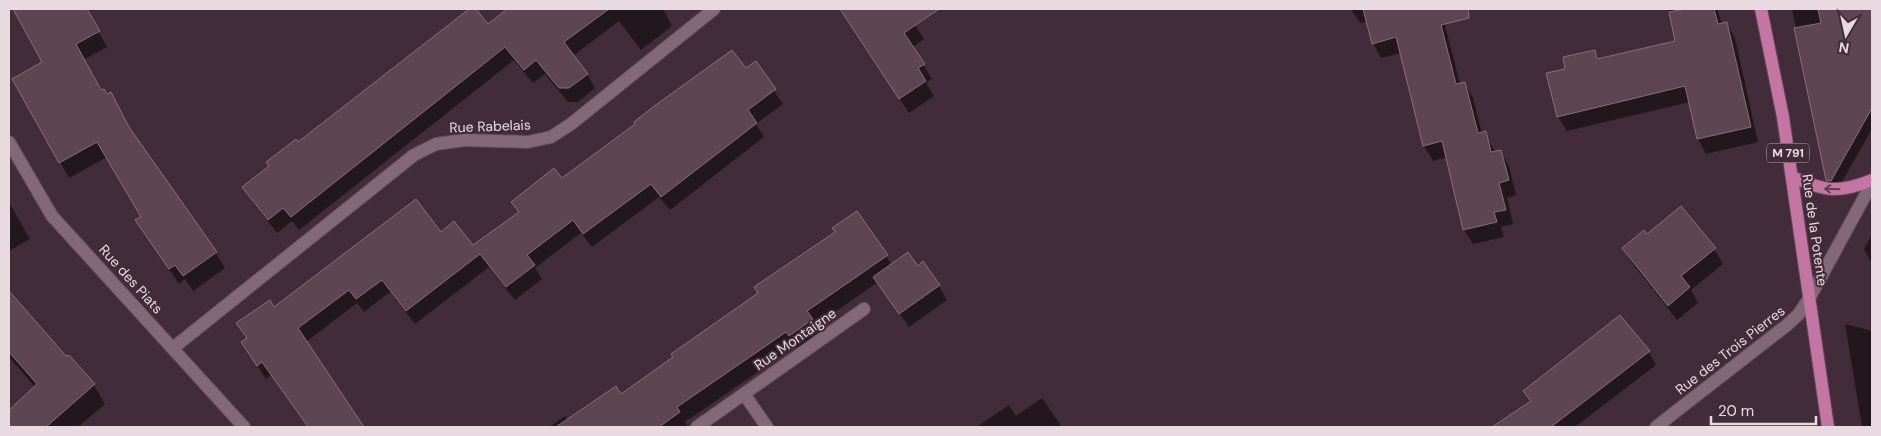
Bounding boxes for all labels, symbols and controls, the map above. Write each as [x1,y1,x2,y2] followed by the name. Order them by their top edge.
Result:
[1821,10,1871,60] north arrow
[1838,38,1850,58] text: N
[449,116,531,136] street label: Rue Rabelais
[1767,144,1809,162] road number: M 791
[1798,173,1832,287] street label: Rue de la Potente
[1824,184,1840,194] one-way arrow
[95,241,167,317] street label: Rue des Piats
[1672,302,1788,398] street label: Rue des Trois Pierres
[750,304,840,374] street label: Rue Montaigne
[1711,394,1816,426] scale bar
[1718,401,1754,421] text: 20 m

